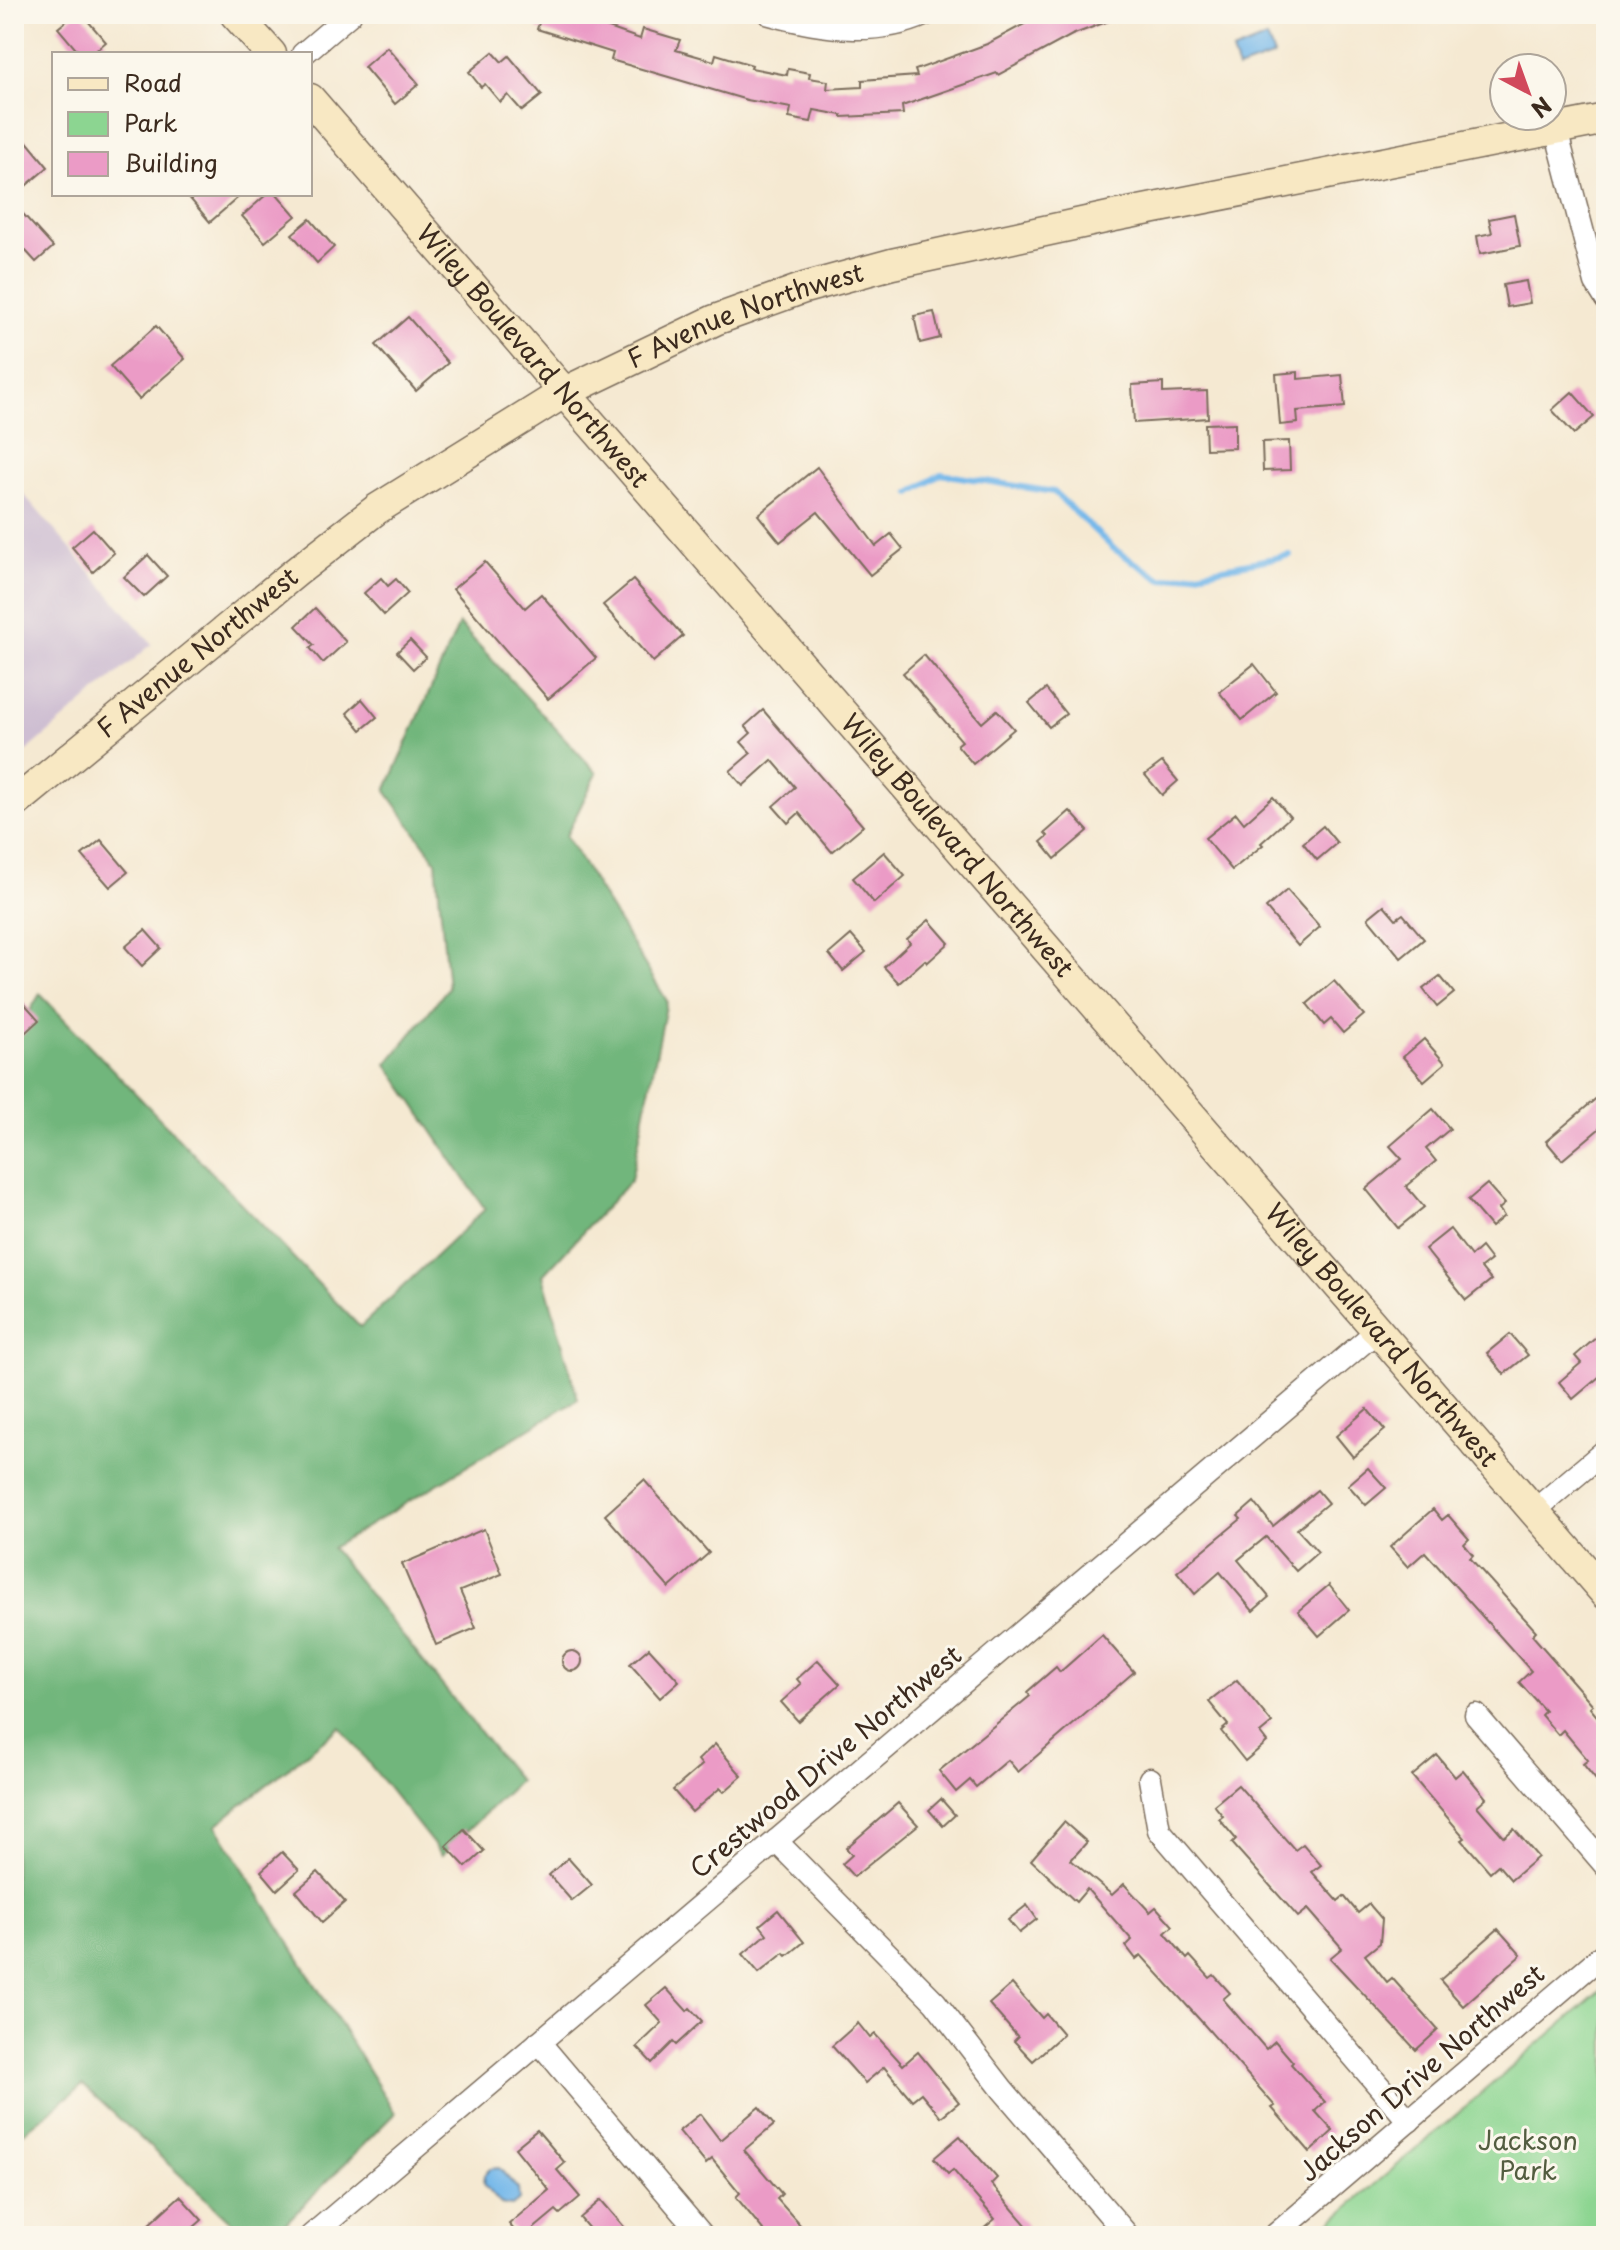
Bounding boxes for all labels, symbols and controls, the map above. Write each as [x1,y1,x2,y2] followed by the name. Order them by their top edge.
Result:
[52,52,312,196] legend
[1488,52,1568,132] north arrow
[124,64,182,100] text: Road
[1525,90,1560,126] text: N
[124,104,178,140] text: Park
[124,144,218,180] text: Building
[408,214,660,496] street label: Wiley Boulevard Northwest
[620,252,868,377] street label: F Avenue Northwest
[88,557,306,746] street label: F Avenue Northwest
[833,704,1084,985] street label: Wiley Boulevard Northwest
[1257,1193,1508,1475] street label: Wiley Boulevard Northwest
[681,1635,970,1887] street label: Crestwood Drive Northwest
[1290,1954,1552,2190] street label: Jackson Drive Northwest
[1478,2120,1578,2189] park label: Jackson Park

